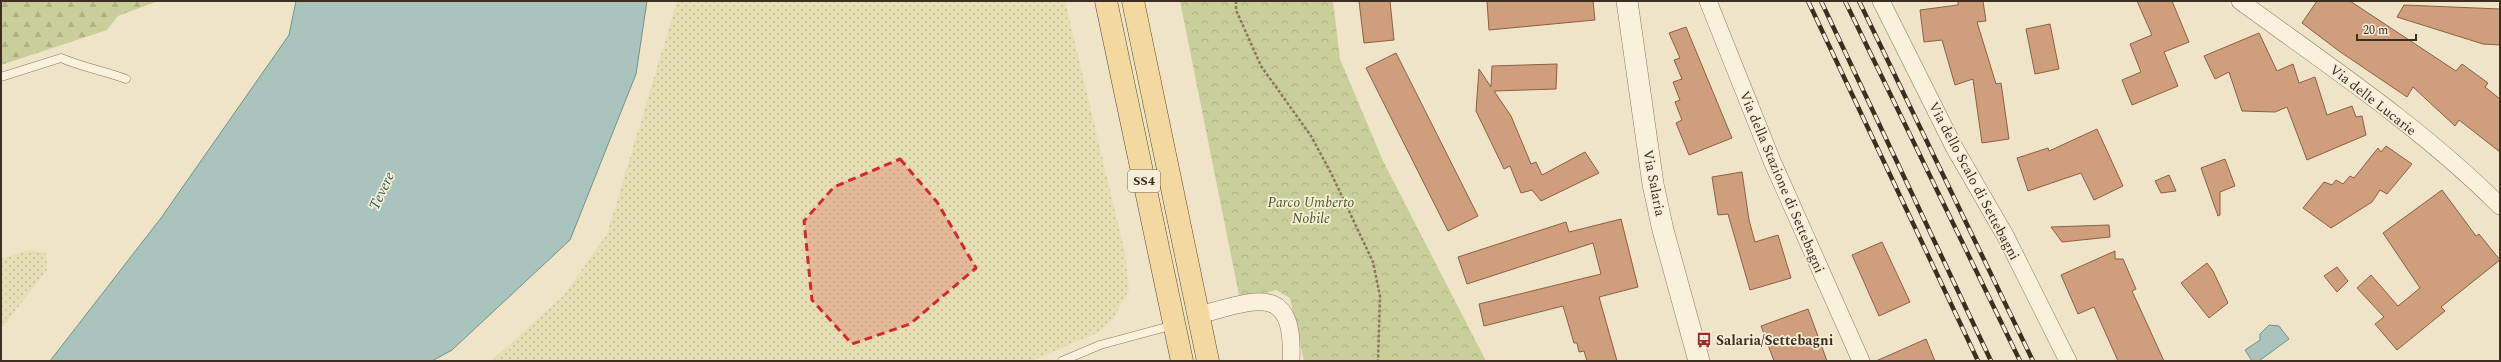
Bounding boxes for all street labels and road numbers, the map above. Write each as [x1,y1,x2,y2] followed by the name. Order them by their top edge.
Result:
[2325,59,2421,141] street label: Via delle Lucarie
[1734,88,1830,276] street label: Via della Stazione di Settebagni
[1923,98,2025,264] street label: Via dello Scalo di Settebagni
[1637,148,1671,218] street label: Via Salaria
[1128,170,1160,192] road number: SS4

